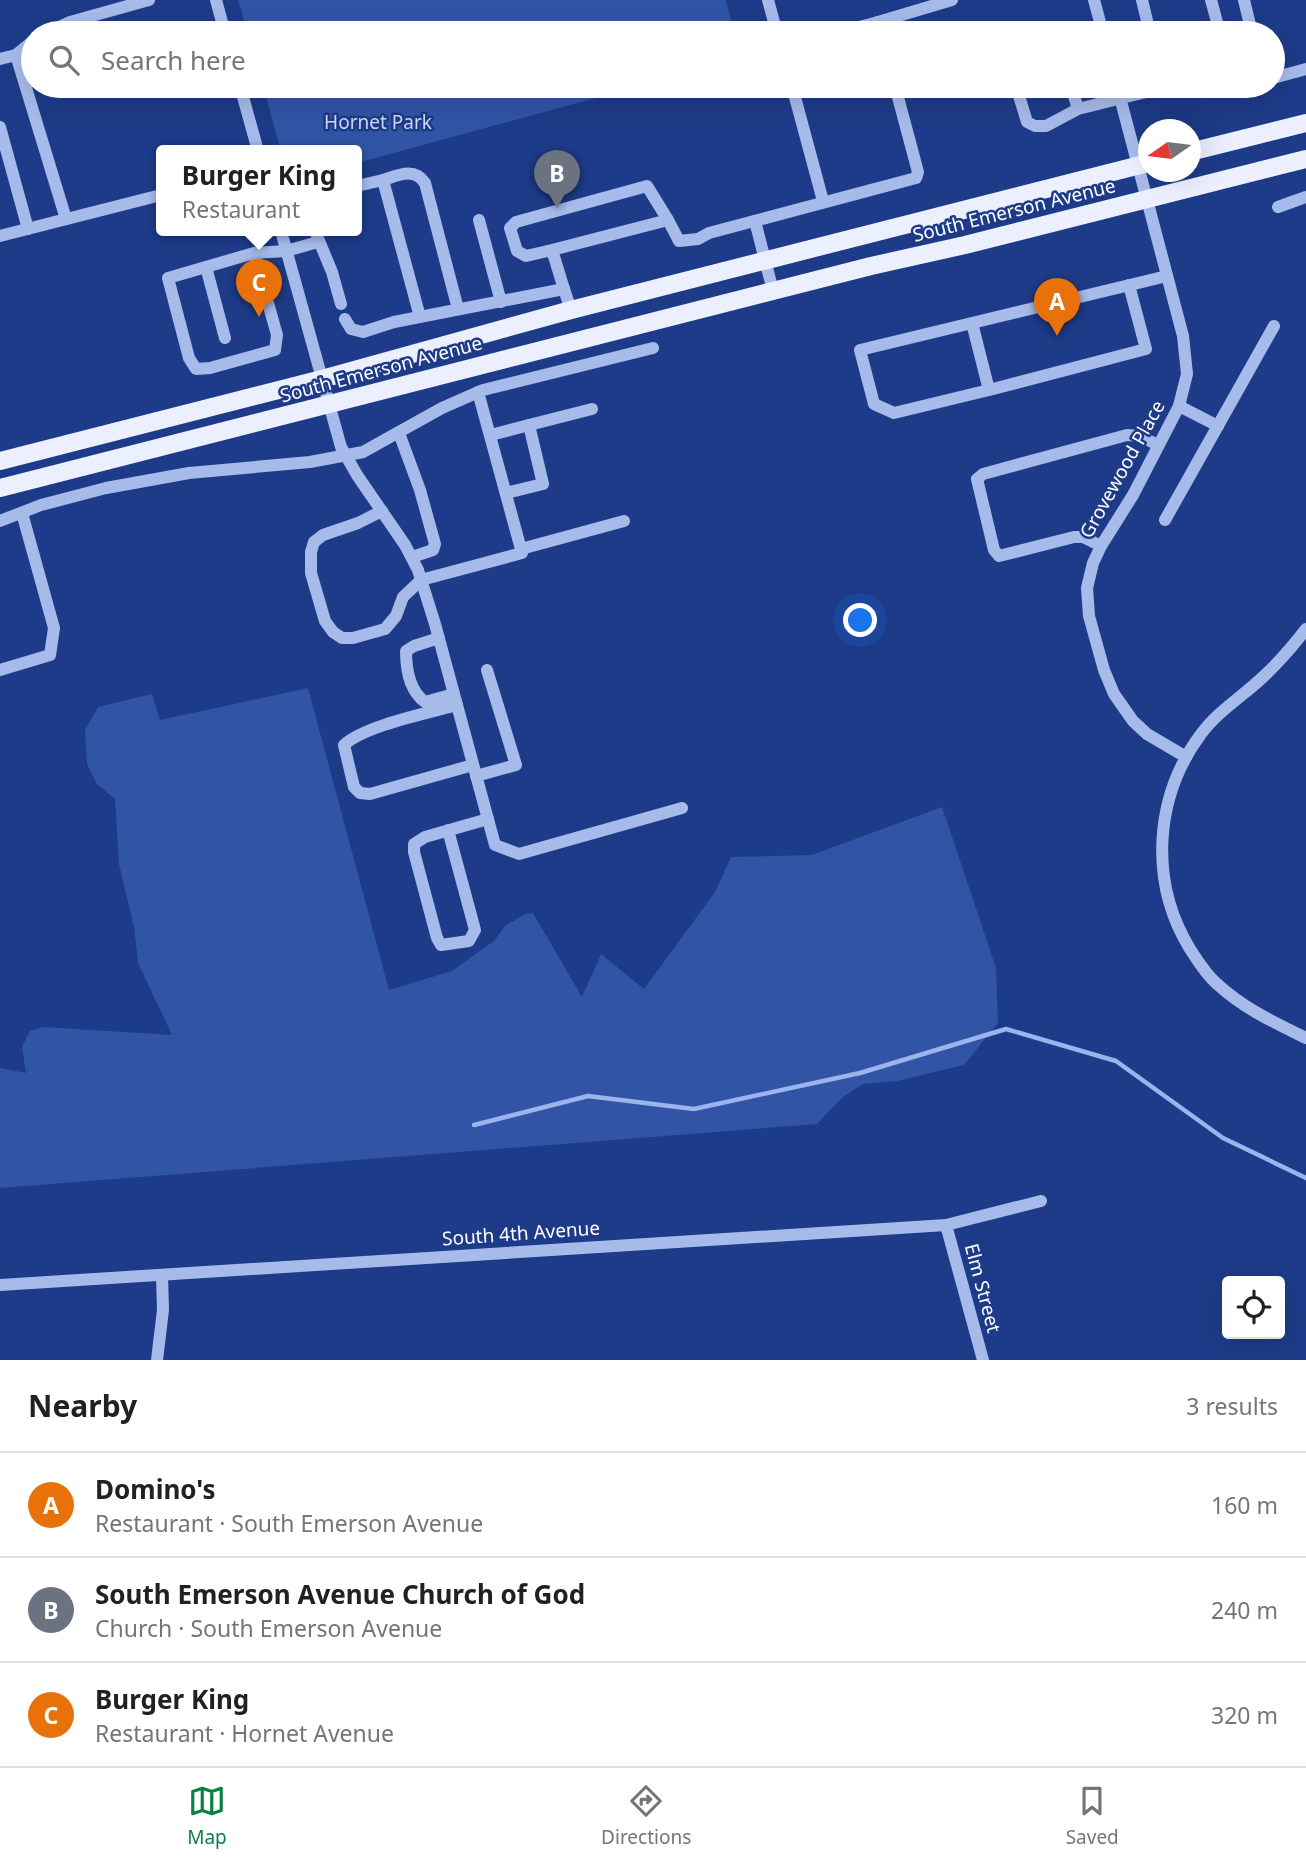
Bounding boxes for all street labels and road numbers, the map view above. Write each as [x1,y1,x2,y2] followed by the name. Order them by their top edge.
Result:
[910,172,1118,248] street label: South Emerson Avenue
[277,330,485,408] street label: South Emerson Avenue
[1073,395,1171,543] street label: Grovewood Place
[441,1215,601,1251] street label: South 4th Avenue
[959,1241,1007,1336] street label: Elm Street

